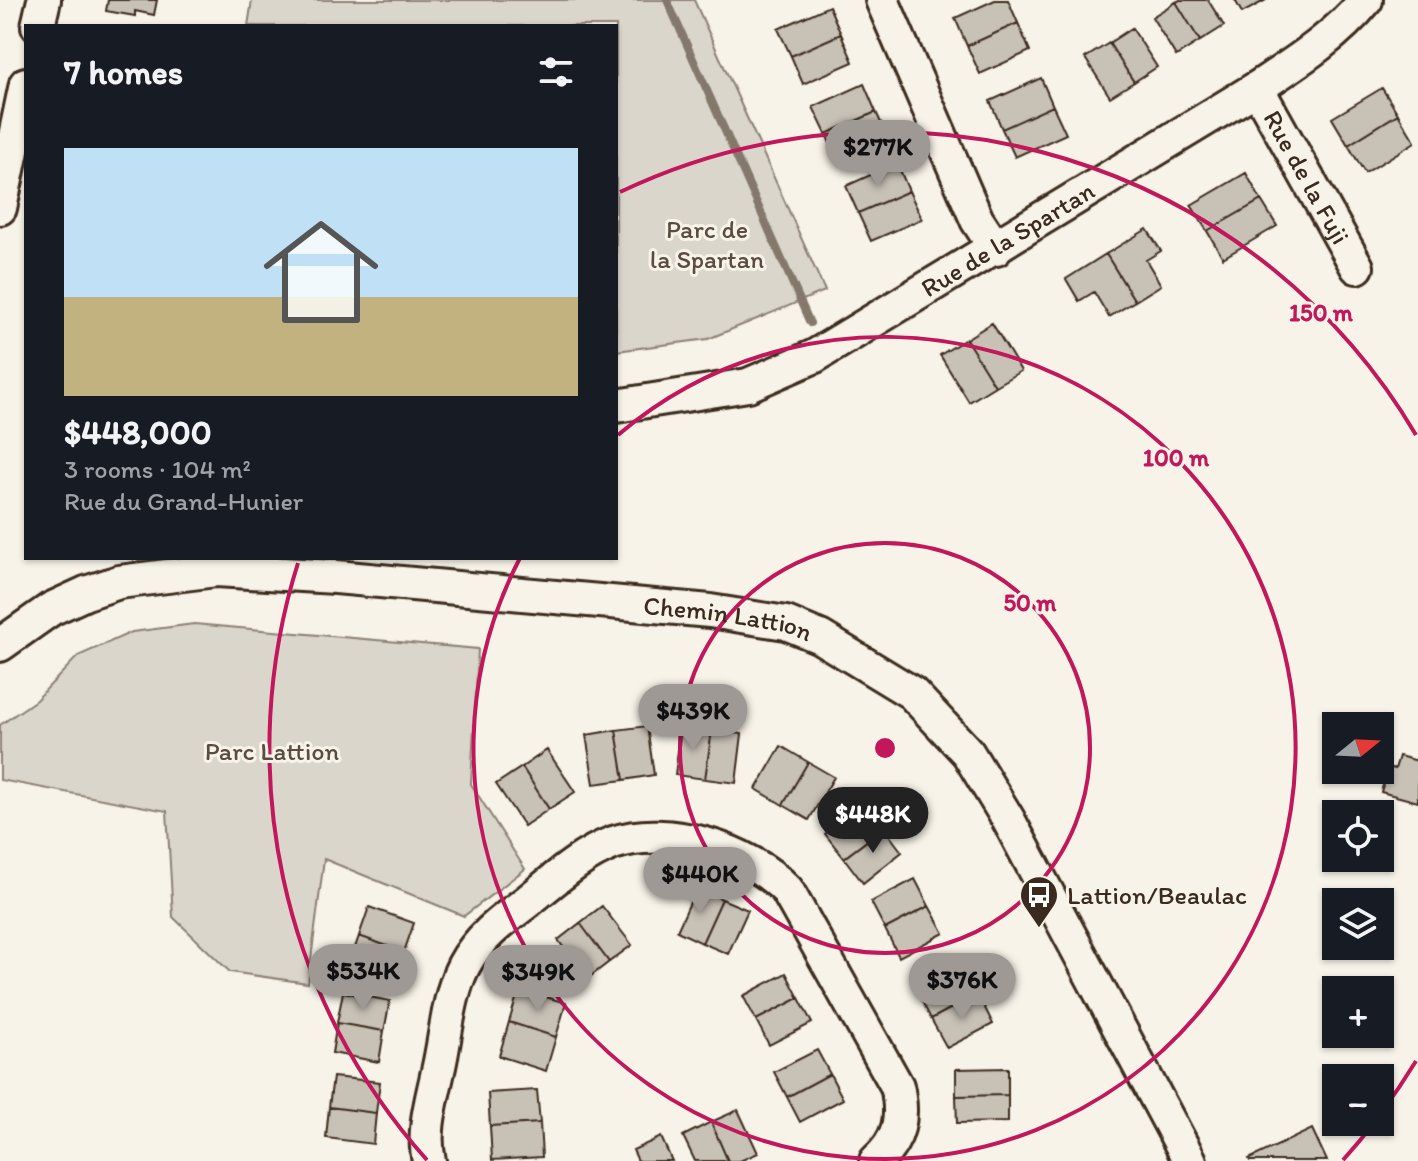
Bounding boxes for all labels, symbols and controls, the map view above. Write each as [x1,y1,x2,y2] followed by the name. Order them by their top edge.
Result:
[534,50,578,94] icon: filters
[64,52,183,93] text: 7 homes
[1257,104,1357,250] street label: Rue de la Fuji
[822,120,934,188] pin: $277K
[843,130,913,162] text: $277K
[915,174,1101,304] street label: Rue de la Spartan
[249,200,393,344] icon: home
[650,213,764,275] park label: Parc de la Spartan
[1289,298,1354,327] text: 150 m
[64,412,212,453] text: $448,000
[1143,443,1210,472] text: 100 m
[64,453,251,485] text: 3 rooms · 104 m²
[64,485,303,517] text: Rue du Grand-Hunier
[1004,588,1057,617] text: 50 m
[642,589,818,648] street label: Chemin Lattion
[637,684,749,752] pin: $439K
[656,694,730,726] text: $439K
[1322,712,1394,784] north arrow
[1322,712,1394,1136] map controls
[871,734,899,762] centre of rings
[205,735,340,767] park label: Parc Lattion
[817,787,929,855] pin: $448K
[835,797,911,829] text: $448K
[1322,800,1394,872] button: locate
[644,847,756,915] pin: $440K
[661,857,739,889] text: $440K
[1018,874,1060,929] bus stop icon: Lattion/Beaulac
[1067,879,1247,911] place label: Lattion/Beaulac
[1322,888,1394,960] button: layers
[307,944,419,1012] pin: $534K
[482,945,594,1013] pin: $349K
[906,953,1018,1021] pin: $376K
[326,954,400,986] text: $534K
[501,955,575,987] text: $349K
[927,963,997,995] text: $376K
[1322,976,1394,1048] button: +
[1322,1064,1394,1136] button: −

